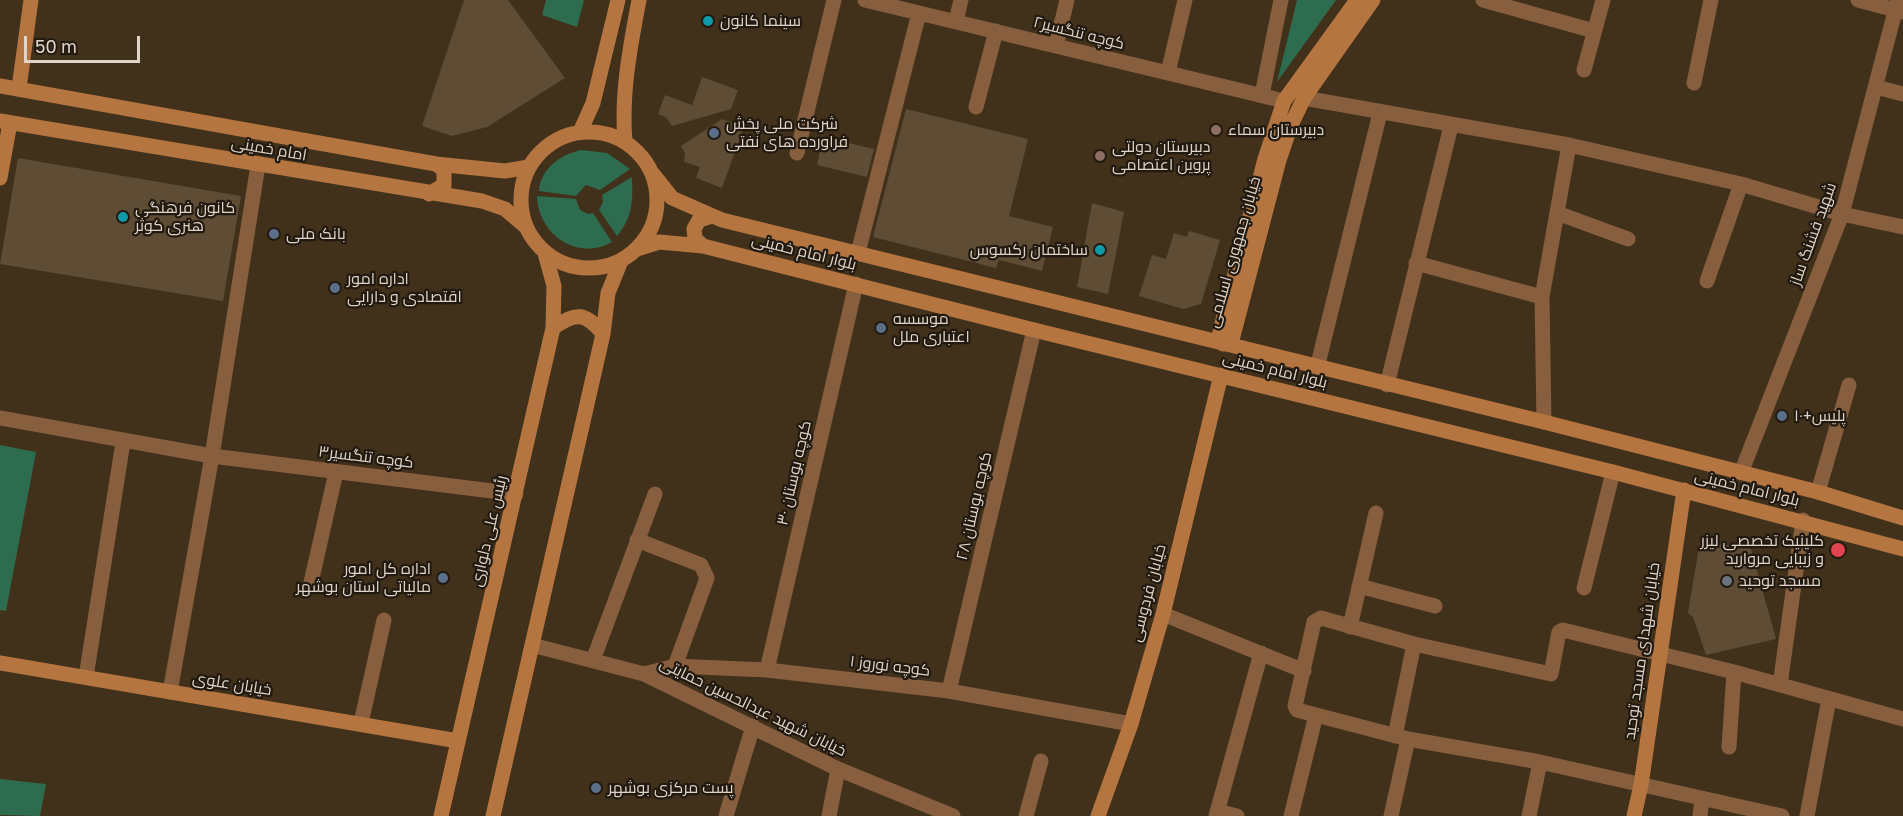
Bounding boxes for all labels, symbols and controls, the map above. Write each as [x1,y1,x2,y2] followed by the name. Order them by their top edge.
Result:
[720,11,801,31] place label: سینما کانون
[1031,12,1127,54] street label: کوچه تنگسیر۲
[701,14,715,28] marker: سینما کانون
[27,24,142,62] scale bar
[35,35,77,57] text: 50 m
[726,114,848,152] place label: شرکت ملی پخش فراورده های نفتی
[1228,120,1324,140] place label: دبیرستان سماء
[1209,123,1223,137] marker: دبیرستان سماء
[707,126,721,140] marker: شرکت ملی پخش فراورده های نفتی
[230,133,308,165] street label: امام خمینی
[1112,137,1211,175] place label: دبیرستان دولتی پروین اعتصامی
[1093,149,1107,163] marker: دبیرستان دولتی پروین اعتصامی
[1203,174,1265,330] street label: خیابان جمهوری اسلامی
[1785,180,1841,288] street label: شهید فشنگ ساز
[135,198,235,236] place label: کانون فرهنگی هنری کوثر
[116,210,130,224] marker: کانون فرهنگی هنری کوثر
[286,224,346,244] place label: بانک ملی
[267,227,281,241] marker: بانک ملی
[750,230,858,274] street label: بلوار امام خمینی
[970,240,1088,260] place label: ساختمان رکسوس
[1093,243,1107,257] marker: ساختمان رکسوس
[347,269,462,307] place label: اداره امور اقتصادی و دارایی
[328,281,342,295] marker: اداره امور اقتصادی و دارایی
[893,309,970,347] place label: موسسه اعتباری ملل
[874,321,888,335] marker: موسسه اعتباری ملل
[1221,348,1329,392] street label: بلوار امام خمینی
[1794,406,1846,426] place label: پلیس+۱۰
[1775,409,1789,423] marker: پلیس+۱۰
[773,419,815,527] street label: کوچه بوستان ۳۰
[317,442,415,472] street label: کوچه تنگسیر۳
[952,450,996,562] street label: کوچه بوستان ۲۸
[1693,466,1801,510] street label: بلوار امام خمینی
[467,473,511,589] street label: رئیس علی دلواری
[1700,531,1824,569] place label: کلینیک تخصصی لیزر و زیبایی مروارید
[1829,541,1847,559] marker: کلینیک تخصصی لیزر و زیبایی مروارید
[1126,542,1170,644] street label: خیابان فردوسی
[296,559,431,597] place label: اداره کل امور مالیاتی استان بوشهر
[1620,561,1664,741] street label: خیابان شهدای مسجد توحید
[436,571,450,585] marker: اداره کل امور مالیاتی استان بوشهر
[1739,571,1821,591] place label: مسجد توحید
[1720,574,1734,588] marker: مسجد توحید
[849,652,931,680] street label: کوچه نوروز ۱
[657,653,849,761] street label: خیابان شهید عبدالحسین حمایتی
[191,668,273,700] street label: خیابان علوی
[608,778,733,798] place label: پست مرکزی بوشهر
[589,781,603,795] marker: پست مرکزی بوشهر

